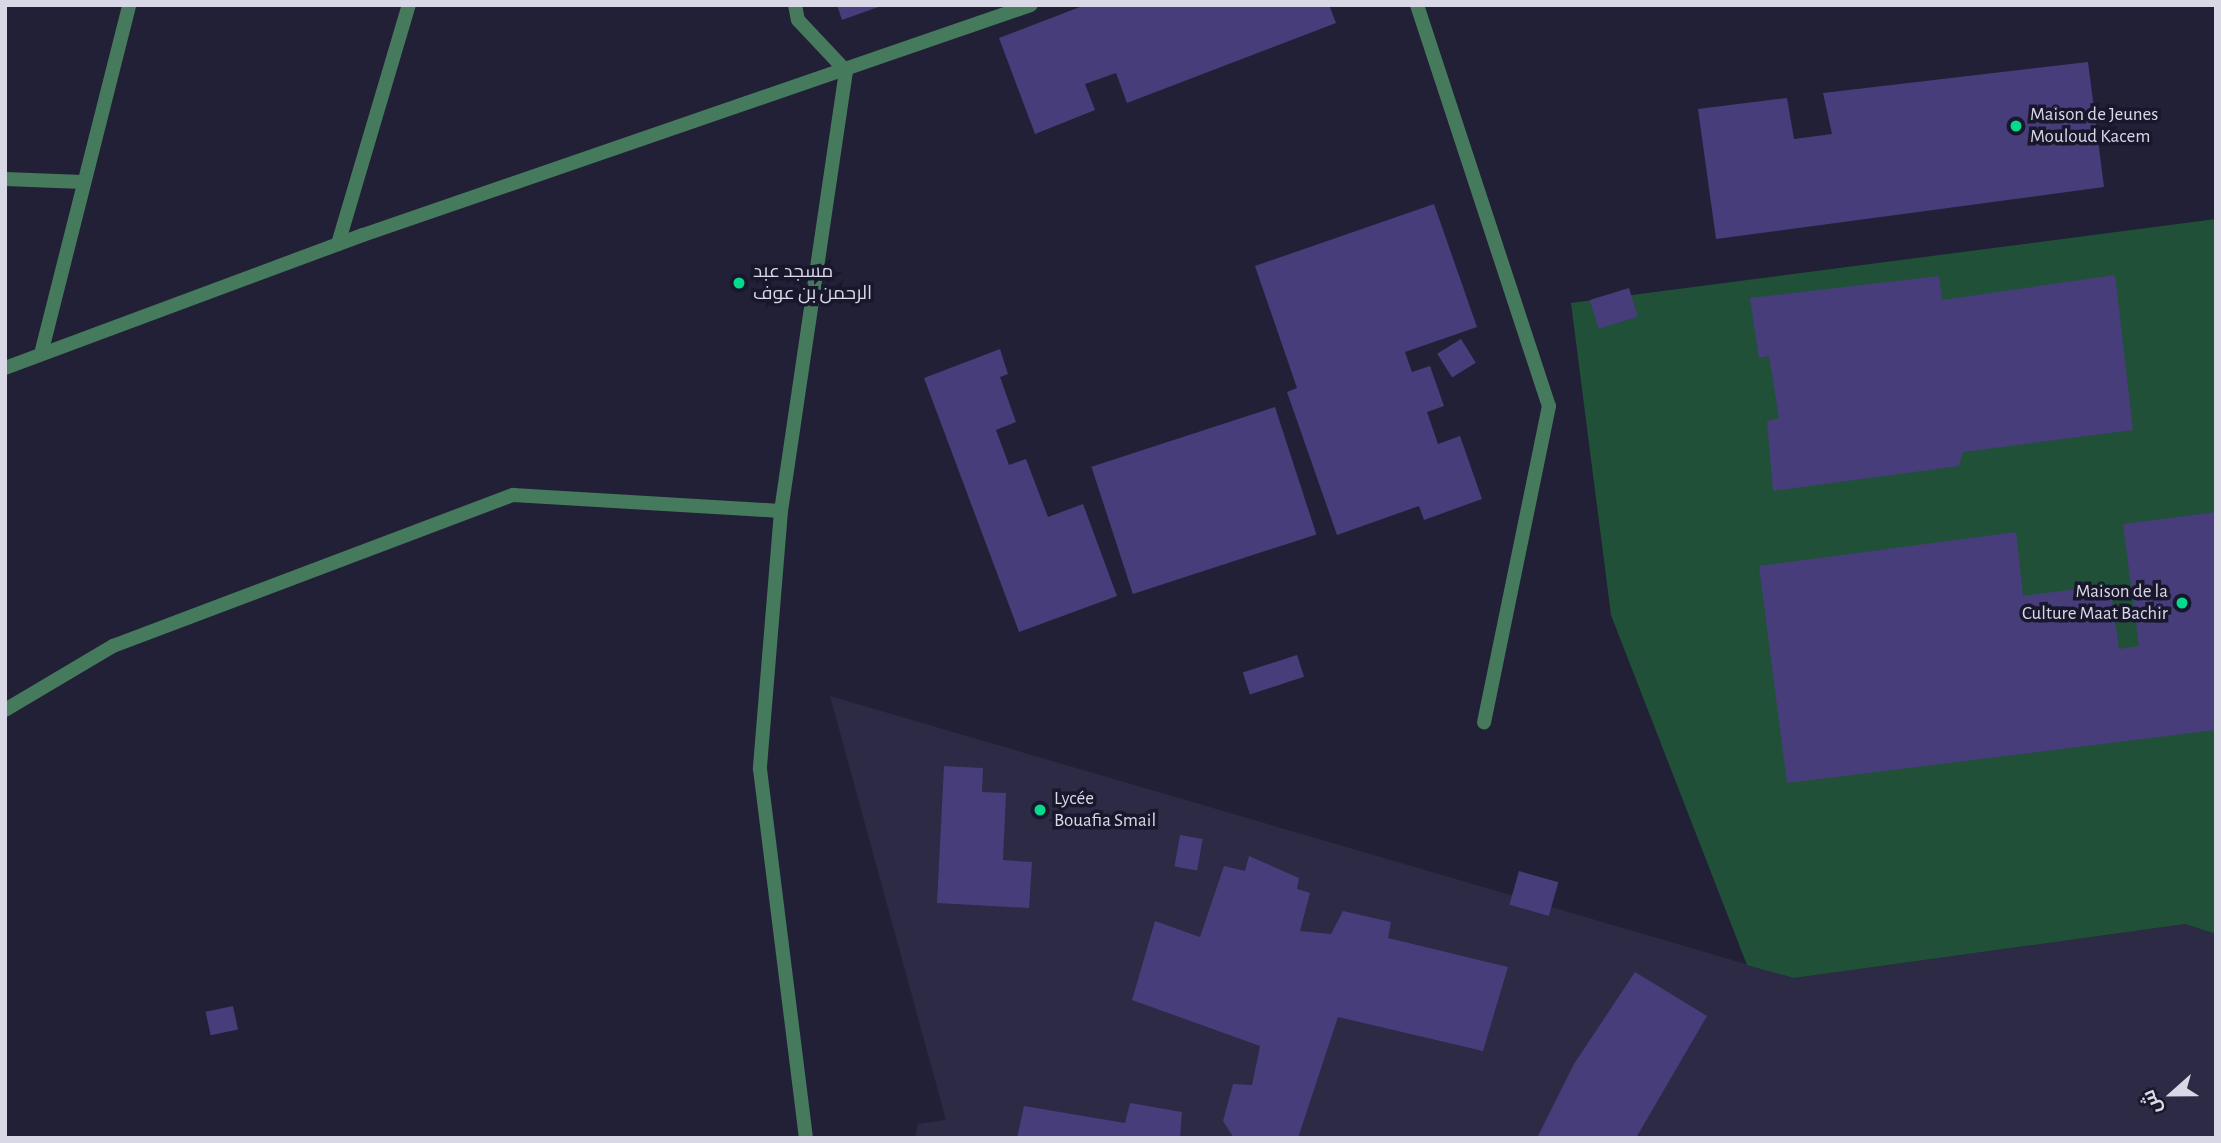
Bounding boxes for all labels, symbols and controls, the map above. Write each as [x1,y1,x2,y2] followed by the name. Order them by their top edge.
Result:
[2030,104,2158,148] place label: Maison de Jeunes Mouloud Kacem
[2008,118,2024,134] marker: Maison de Jeunes Mouloud Kacem
[753,261,872,305] place label: مسجد عبد الرحمن بن عوف
[731,275,747,291] marker: مسجد عبد الرحمن بن عوف
[2022,581,2168,625] place label: Maison de la Culture Maat Bachir
[2174,595,2190,611] marker: Maison de la Culture Maat Bachir
[1054,788,1156,832] place label: Lycée Bouafia Smail
[1032,802,1048,818] marker: Lycée Bouafia Smail
[2137,1059,2207,1129] north arrow
[2139,1087,2165,1117] text: ش

